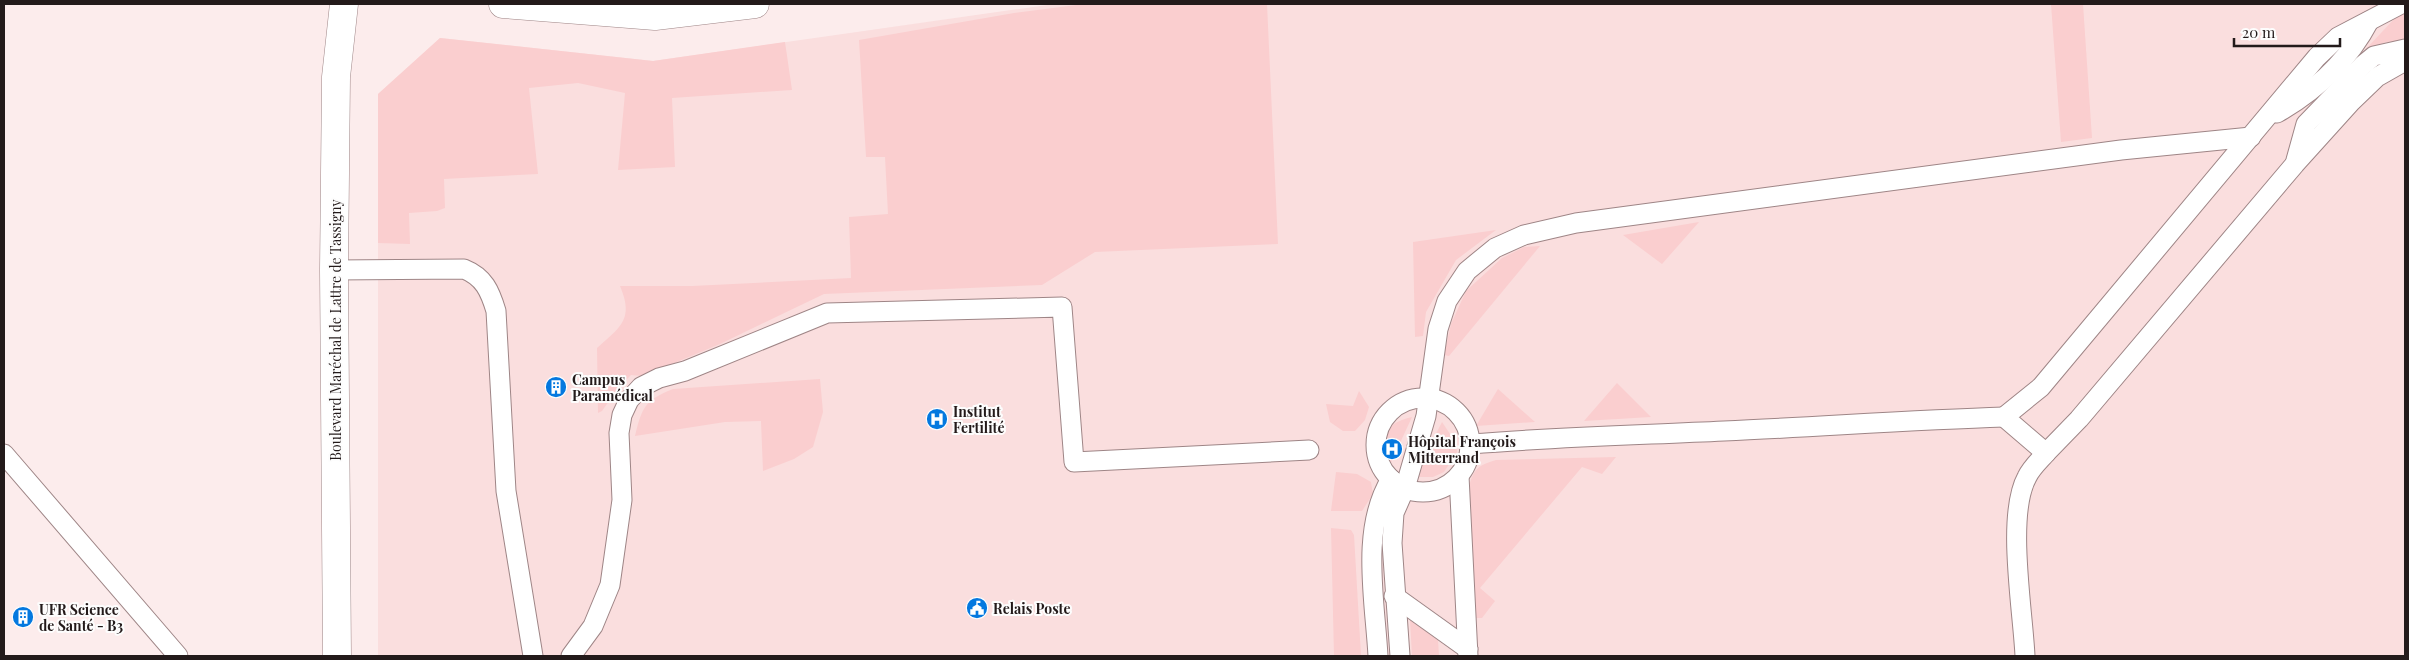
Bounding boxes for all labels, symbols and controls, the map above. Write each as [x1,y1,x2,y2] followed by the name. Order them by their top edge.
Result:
[2234,15,2340,47] scale bar
[2242,22,2276,42] text: 20 m
[326,199,345,461] street label: Boulevard Maréchal de Lattre de Tassigny
[572,370,654,405] place label: Campus Paramédical
[544,375,568,399] building icon: Campus Paramédical
[953,402,1005,437] place label: Institut Fertilité
[925,407,949,431] hospital icon: Institut Fertilité
[1408,432,1516,467] place label: Hôpital François Mitterrand
[1380,437,1404,461] hospital icon: Hôpital François Mitterrand
[965,596,989,620] public building icon: Relais Poste
[993,599,1071,618] place label: Relais Poste
[39,600,123,635] place label: UFR Science de Santé - B3
[11,605,35,629] building icon: UFR Science de Santé - B3

